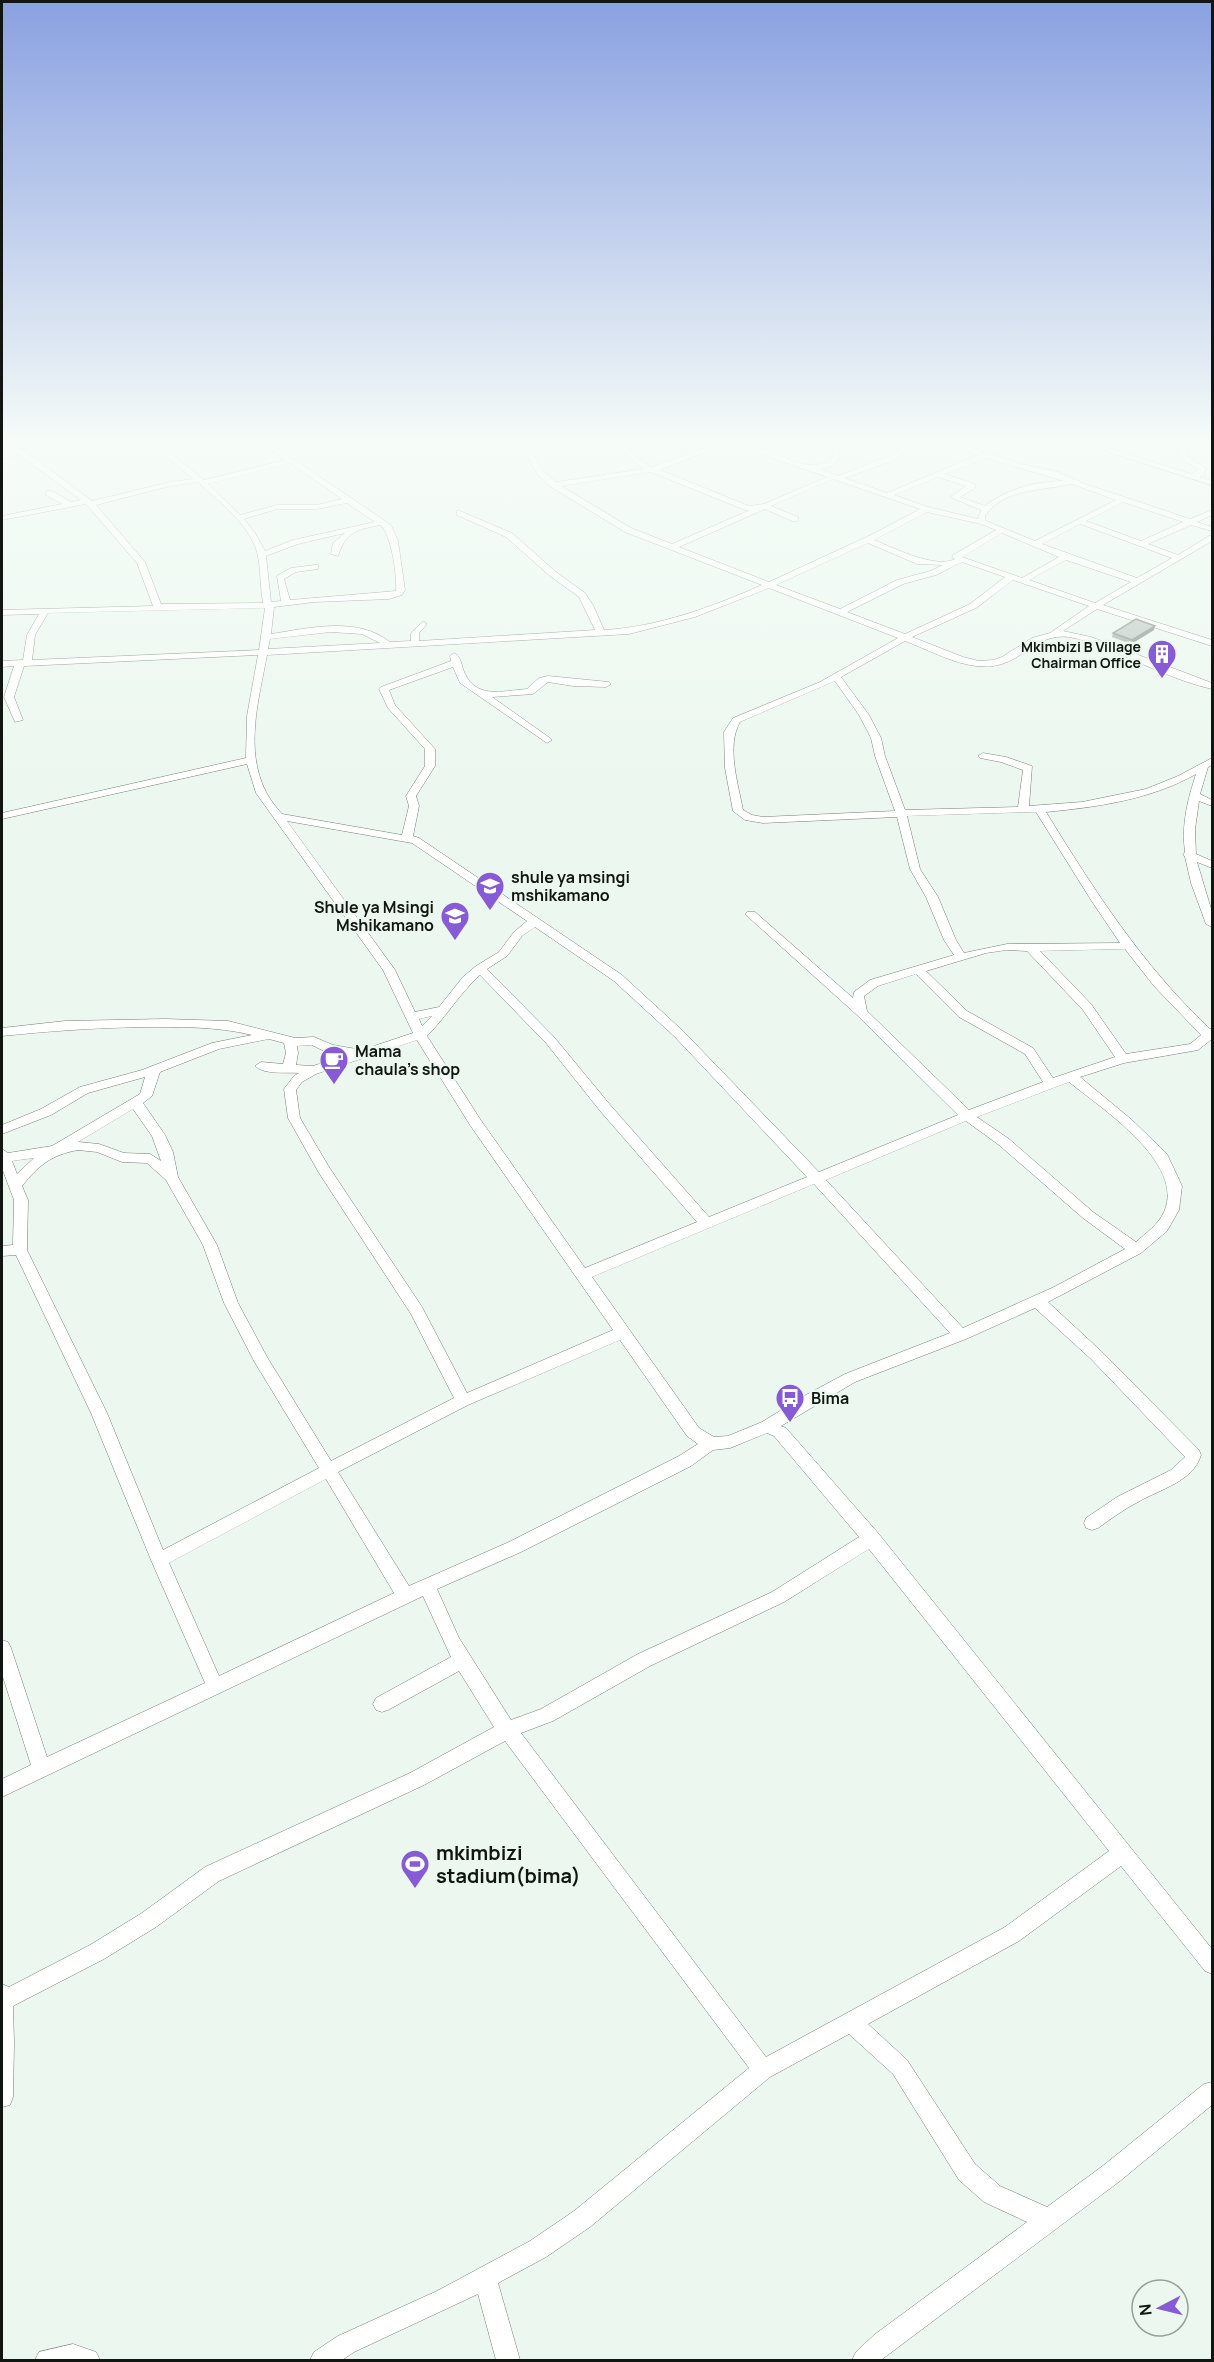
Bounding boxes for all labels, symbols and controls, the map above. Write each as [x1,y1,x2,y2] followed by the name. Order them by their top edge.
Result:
[1021,637,1141,672] place label: Mkimbizi B Village Chairman Office
[1146,638,1178,680] building icon: Mkimbizi B Village Chairman Office
[511,866,630,906] place label: shule ya msingi mshikamano
[474,870,506,912] school or university icon: shule ya msingi mshikamano
[314,896,434,936] place label: Shule ya Msingi Mshikamano
[439,900,471,942] school or university icon: Shule ya Msingi Mshikamano
[355,1040,460,1080] place label: Mama chaula's shop
[318,1044,350,1086] cafe icon: Mama chaula's shop
[774,1382,806,1424] bus stop icon: Bima
[811,1387,849,1409] place label: Bima
[436,1839,581,1889] place label: mkimbizi stadium(bima)
[399,1848,431,1890] sports icon: mkimbizi stadium(bima)
[1130,2278,1190,2338] north arrow
[1133,2303,1157,2317] text: N

